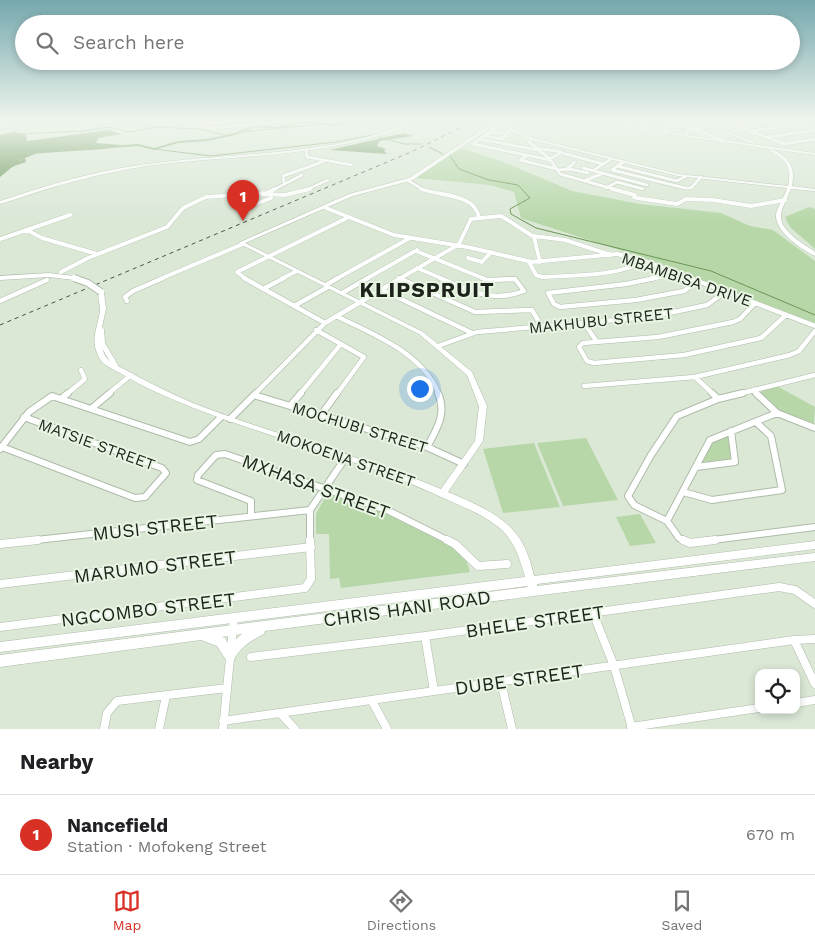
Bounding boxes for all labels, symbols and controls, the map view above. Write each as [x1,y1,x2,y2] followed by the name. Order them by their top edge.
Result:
[15,15,800,70] search box
[33,29,61,57] icon: search
[73,31,184,54] text: Search here
[227,180,259,221] pin: 1
[619,248,754,311] street label: MBAMBISA DRIVE
[359,277,495,302] district label: KLIPSPRUIT
[528,303,675,338] street label: MAKHUBU STREET
[407,376,433,402] your location
[290,398,430,457] street label: MOCHUBI STREET
[36,415,158,475] street label: MATSIE STREET
[274,426,418,491] street label: MOKOENA STREET
[239,449,393,524] street label: MXHASA STREET
[91,510,219,545] street label: MUSI STREET
[73,545,237,588] street label: MARUMO STREET
[322,585,492,632] street label: CHRIS HANI ROAD
[59,587,237,632] street label: NGCOMBO STREET
[464,600,606,643] street label: BHELE STREET
[453,659,585,700] street label: DUBE STREET
[755,669,800,714] map controls
[755,669,800,714] button: locate
[20,749,93,774] text: Nearby
[67,814,168,837] text: Nancefield
[33,825,39,844] text: 1
[746,825,795,844] text: 670 m
[67,837,266,856] text: Station · Mofokeng Street
[113,887,141,933] tab: Map
[367,887,436,933] tab: Directions
[662,887,702,933] tab: Saved

